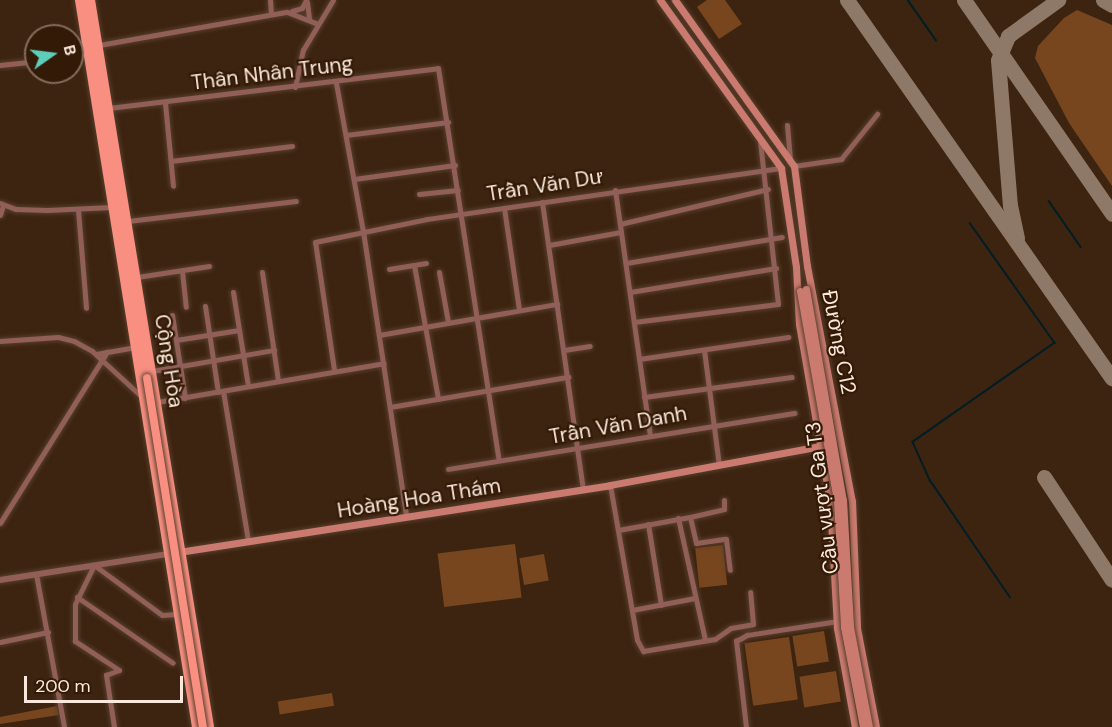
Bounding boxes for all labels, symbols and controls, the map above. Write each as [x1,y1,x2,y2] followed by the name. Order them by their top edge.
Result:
[24,24,84,84] north arrow
[59,43,81,58] text: B
[190,51,354,95] street label: Thân Nhân Trung
[485,163,605,207] street label: Trần Văn Dư
[817,288,861,396] street label: Đường C12
[149,312,189,410] street label: Cộng Hòa
[547,400,689,450] street label: Trần Văn Danh
[800,420,844,576] street label: Cầu vượt Ga T3
[335,473,503,523] street label: Hoàng Hoa Thám
[27,664,186,702] scale bar
[35,674,91,698] text: 200 m

